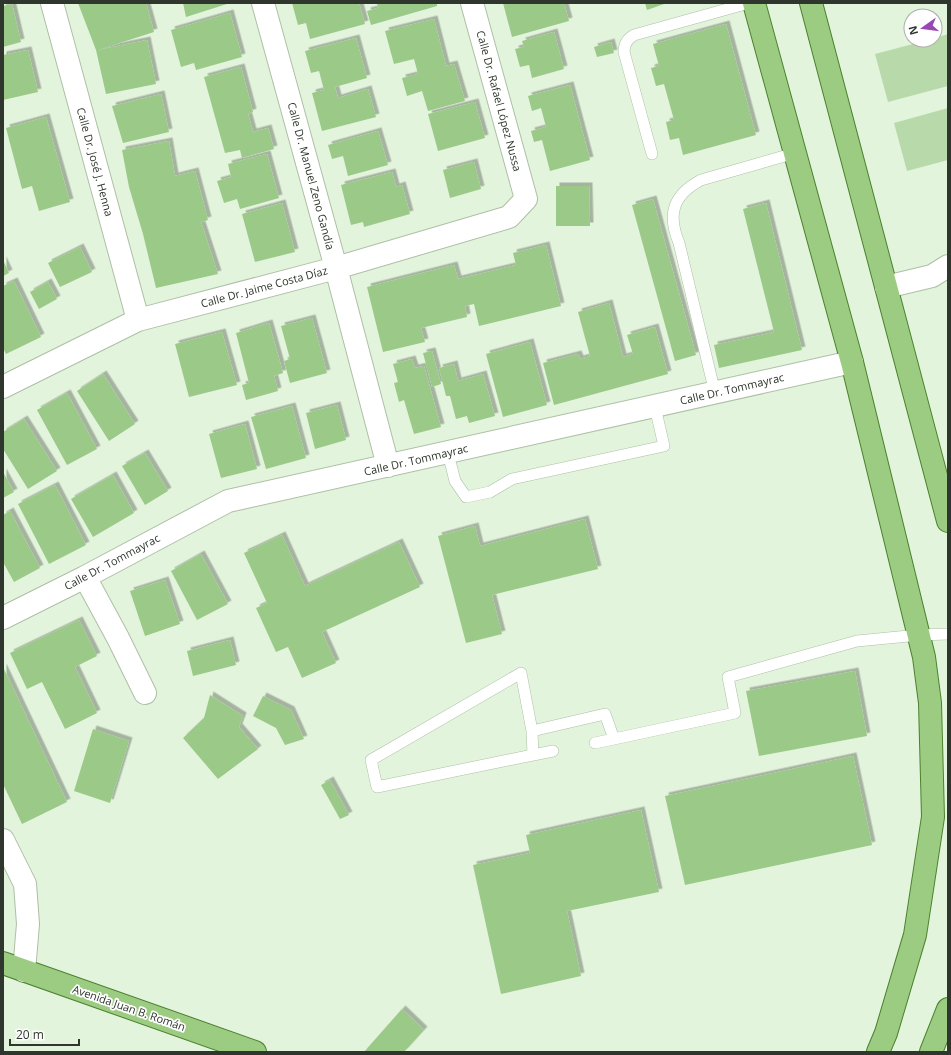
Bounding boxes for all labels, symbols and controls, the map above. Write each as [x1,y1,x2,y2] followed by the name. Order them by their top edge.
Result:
[903,8,943,48] north arrow
[904,24,921,37] text: N
[473,29,526,173] street label: Calle Dr. Rafael López Nussa
[285,100,338,251] street label: Calle Dr. Manuel Zeno Gandía
[74,106,117,218] street label: Calle Dr. José J. Henna
[199,262,329,311] street label: Calle Dr. Jaime Costa Díaz
[678,369,785,408] street label: Calle Dr. Tommayrac
[362,440,469,479] street label: Calle Dr. Tommayrac
[61,530,162,593] street label: Calle Dr. Tommayrac
[71,981,188,1034] street label: Avenida Juan B. Román
[10,1021,79,1047] scale bar
[16,1026,44,1043] text: 20 m

